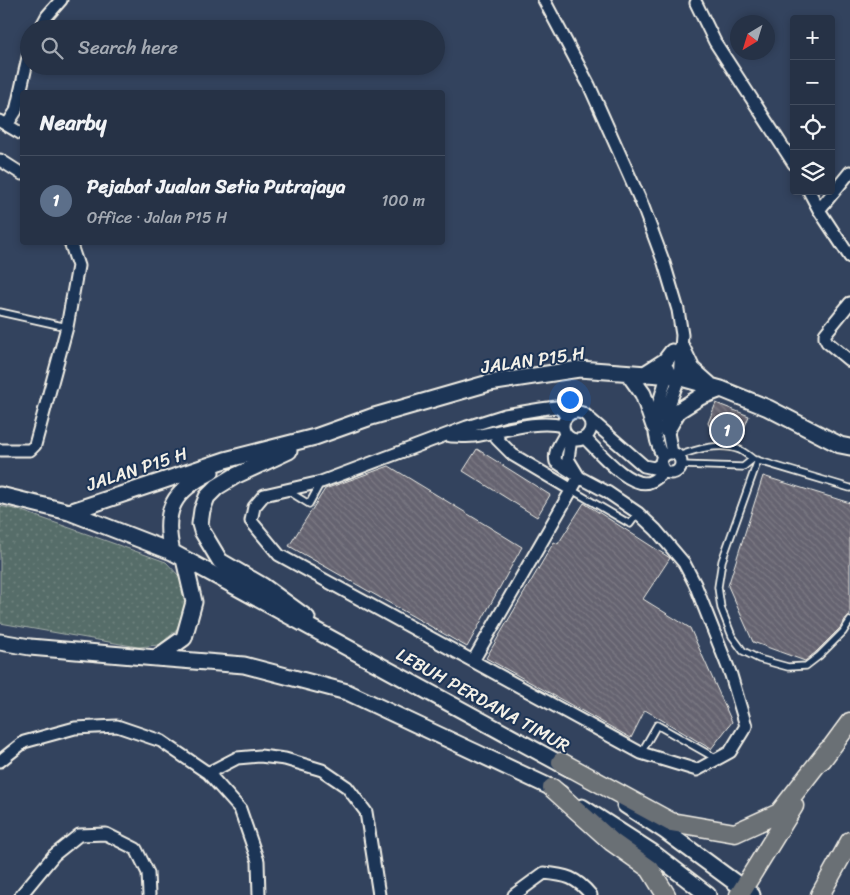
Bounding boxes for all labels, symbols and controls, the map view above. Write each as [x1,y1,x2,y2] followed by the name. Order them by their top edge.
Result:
[730,15,775,60] north arrow
[790,15,835,195] map controls
[790,15,835,60] button: +
[20,20,445,75] search box
[78,31,178,64] text: Search here
[38,34,66,62] icon: search
[790,60,835,105] button: −
[40,104,106,142] text: Nearby
[790,105,835,150] button: locate
[790,150,835,195] button: layers
[87,170,346,203] text: Pejabat Jualan Setia Putrajaya
[53,186,59,215] text: 1
[381,186,425,215] text: 100 m
[87,203,227,232] text: Office · Jalan P15 H
[478,337,587,383] street label: JALAN P15 H
[557,387,583,413] your location
[711,411,743,449] pin: 1
[81,438,192,501] street label: JALAN P15 H
[390,639,576,761] street label: LEBUH PERDANA TIMUR

